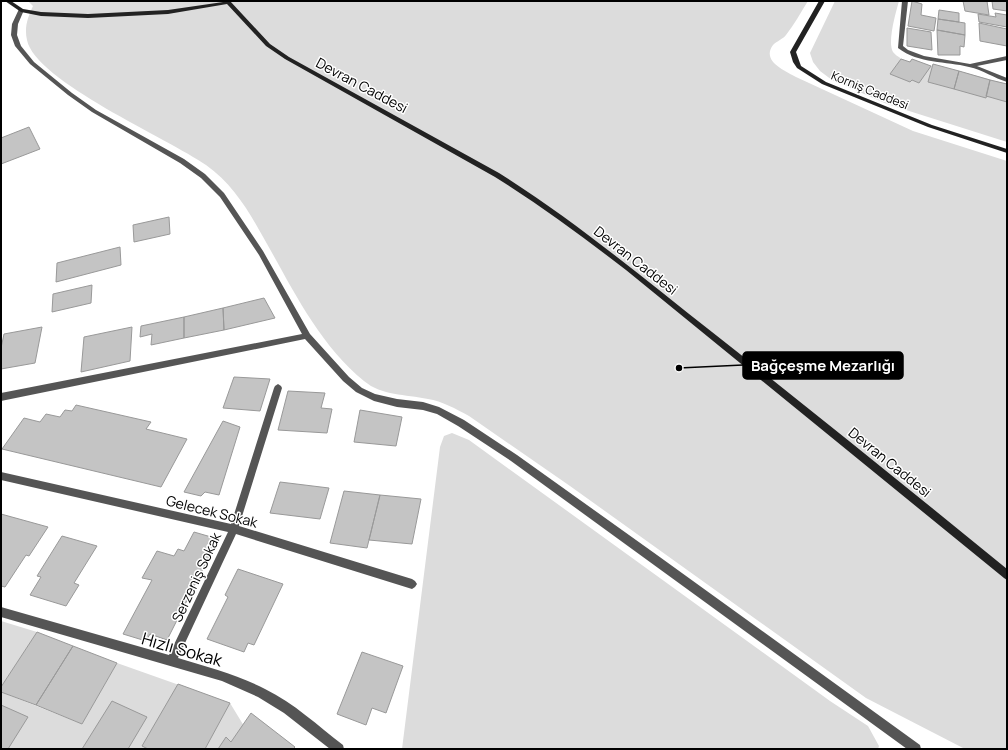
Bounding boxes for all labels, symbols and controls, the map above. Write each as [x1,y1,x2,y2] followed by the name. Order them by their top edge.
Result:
[313,53,411,117] street label: Devran Caddesi
[829,67,911,113] street label: Korniş Caddesi
[590,221,682,299] street label: Devran Caddesi
[743,352,903,379] callout: Bağçeşme Mezarlığı
[751,355,895,376] text: Bağçeşme Mezarlığı
[845,423,935,501] street label: Devran Caddesi
[164,490,261,532] street label: Gelecek Sokak
[167,528,226,625] street label: Serzeniş Sokak
[139,627,226,672] street label: Hızlı Sokak

